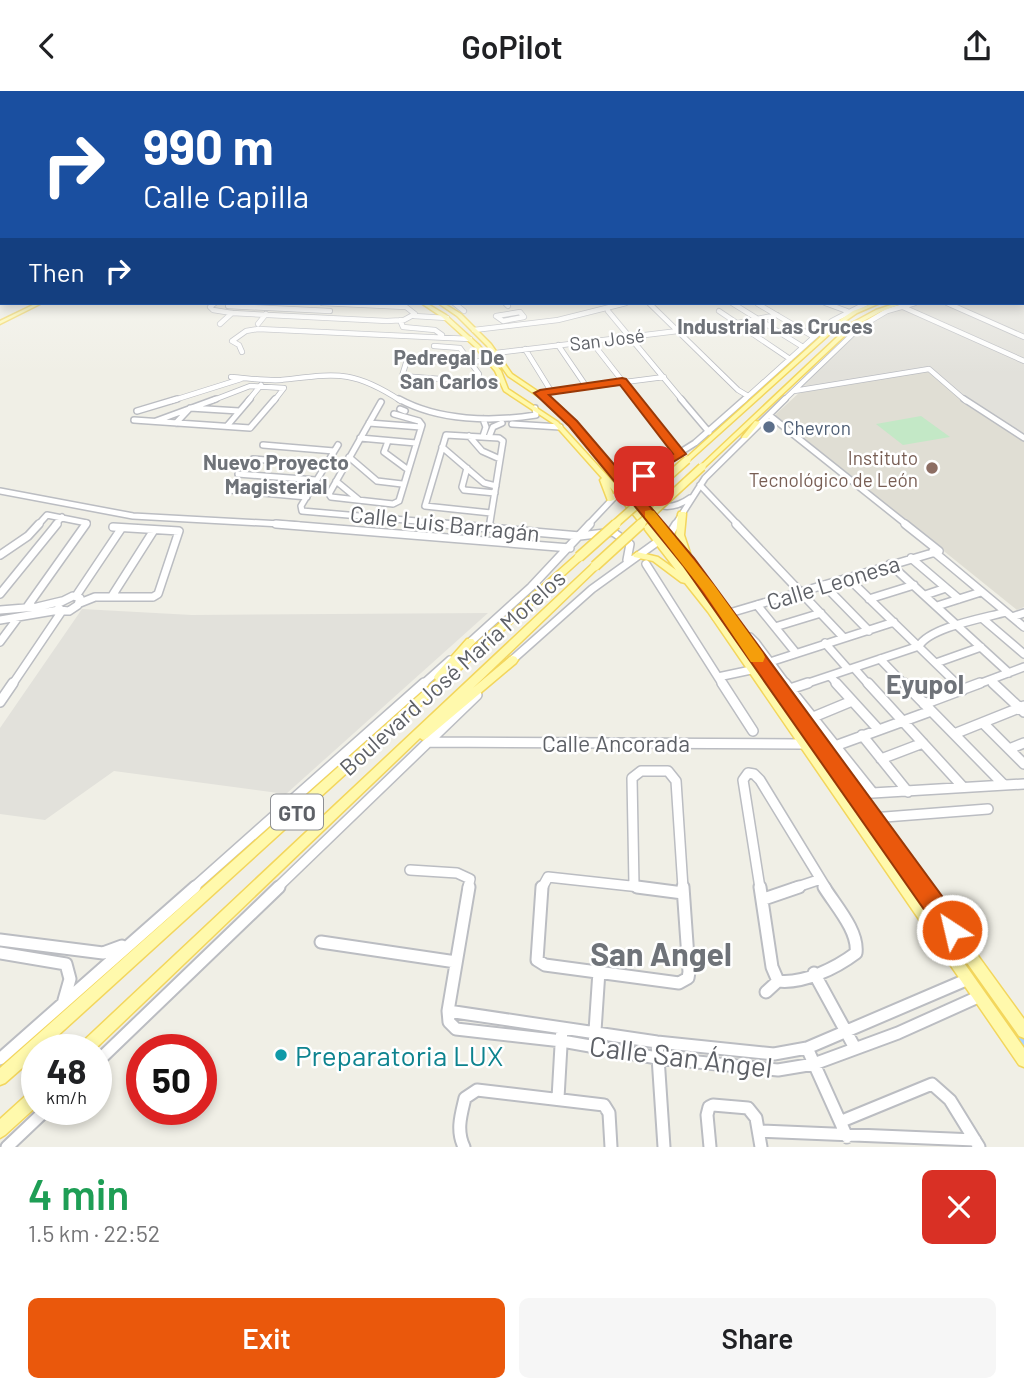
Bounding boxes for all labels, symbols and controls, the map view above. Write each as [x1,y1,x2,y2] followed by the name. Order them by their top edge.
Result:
[28,27,66,65] icon: back
[461,27,563,65] text: GoPilot
[958,27,996,65] icon: share
[143,116,274,175] text: 990 m
[28,119,119,210] icon: right
[143,176,309,214] text: Calle Capilla
[99,252,137,290] icon: right
[28,256,85,287] text: Then
[677,313,873,338] district label: Industrial Las Cruces
[568,323,646,355] street label: San José
[393,344,505,393] district label: Pedregal De San Carlos
[783,416,851,439] place label: Chevron
[761,419,777,435] marker: Chevron
[614,446,674,506] pin
[749,446,918,491] place label: Instituto Tecnológico de León
[203,449,349,498] district label: Nuevo Proyecto Magisterial
[625,457,663,495] icon: arrive
[924,460,940,476] marker: Instituto Tecnológico de León
[349,499,541,547] street label: Calle Luis Barragán
[763,548,903,616] street label: Calle Leonesa
[333,563,571,781] street label: Boulevard José María Morelos
[886,668,964,699] district label: Eyupol
[542,729,690,757] street label: Calle Ancorada
[271,795,323,829] road number: GTO
[915,893,989,967] position arrow
[590,934,732,972] district label: San Angel
[587,1028,775,1084] street label: Calle San Ángel
[126,1034,217,1125] speed limit sign: 50
[295,1038,503,1072] place label: Preparatoria LUX
[273,1047,289,1063] marker: Preparatoria LUX
[46,1049,87,1091] text: 48
[46,1086,87,1108] text: km/h
[28,1168,129,1218] text: 4 min
[922,1170,996,1244] button: close
[28,1219,160,1247] text: 1.5 km · 22:52
[28,1298,505,1378] button: Exit
[519,1298,996,1378] button: Share

